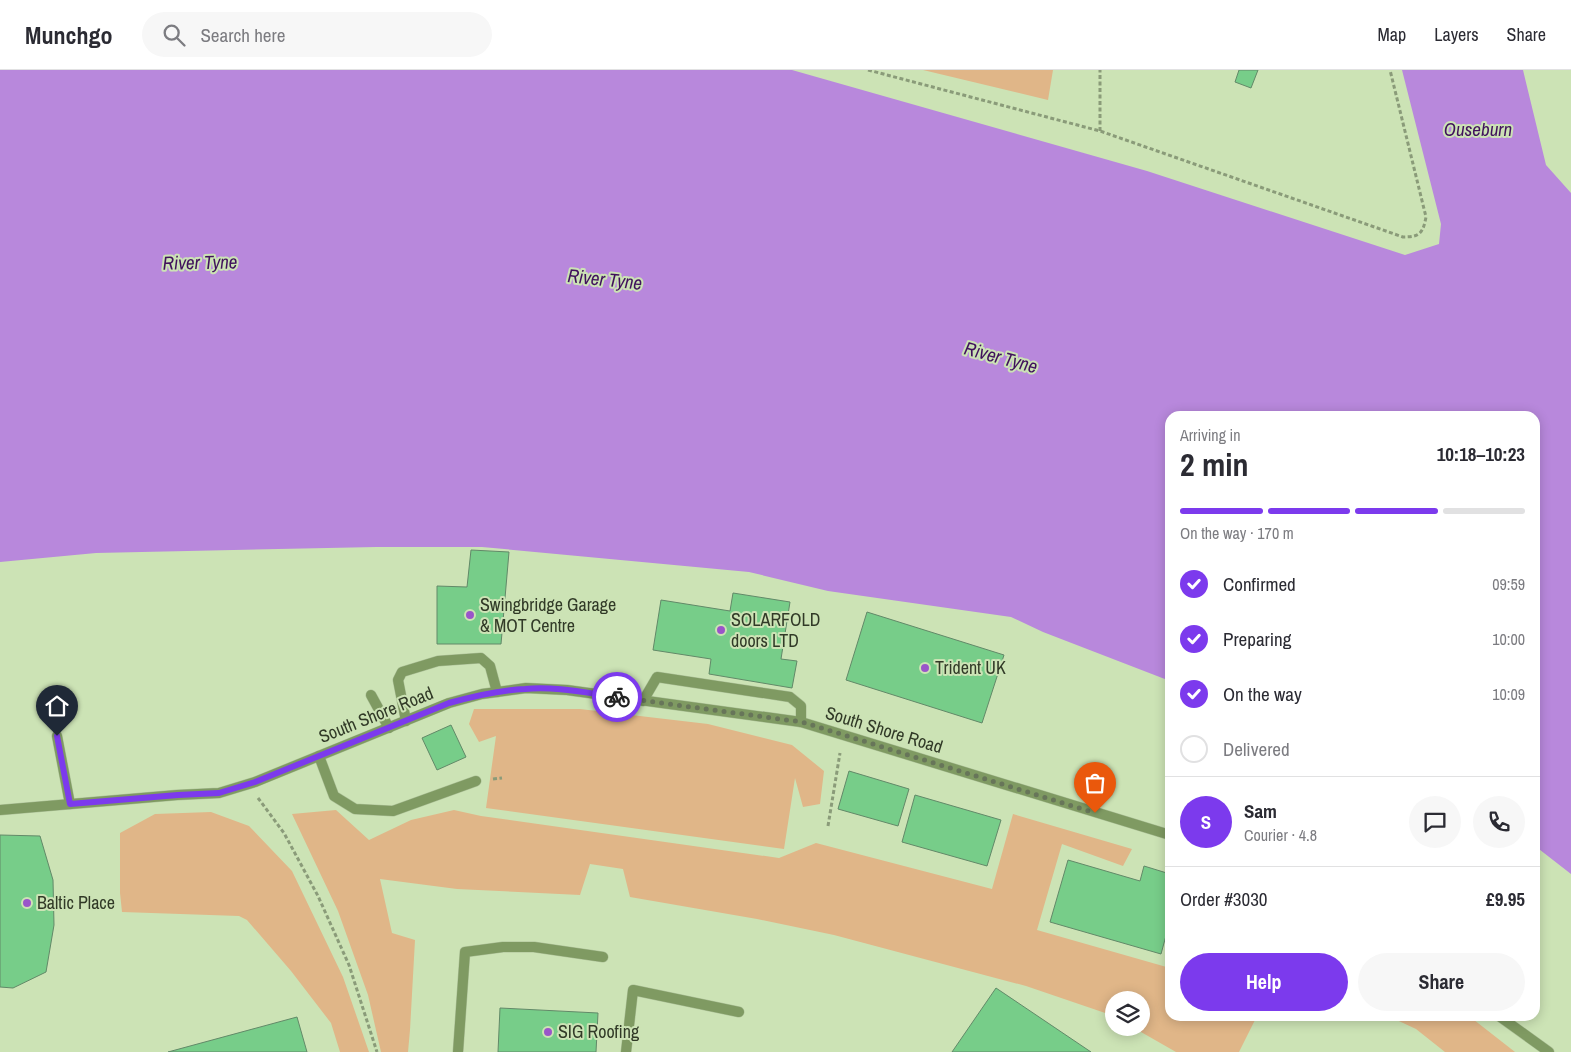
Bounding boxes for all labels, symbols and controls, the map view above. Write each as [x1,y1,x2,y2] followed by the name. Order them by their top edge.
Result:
[142,12,492,57] search box
[25,19,112,51] text: Munchgo
[160,21,188,49] icon: search
[200,22,285,48] text: Search here
[1378,22,1406,47] text: Map
[1434,22,1479,47] text: Layers
[1507,22,1546,47] text: Share
[1444,116,1512,142] water label: Ouseburn
[162,248,238,276] water label: River Tyne
[566,262,644,296] water label: River Tyne
[962,335,1040,379] water label: River Tyne
[1180,424,1241,446] text: Arriving in
[1437,441,1525,467] text: 10:18–10:23
[1180,443,1249,486] text: 2 min
[1180,522,1294,544] text: On the way · 170 m
[1180,570,1208,598] icon: check
[1223,571,1296,597] text: Confirmed
[1492,573,1525,595] text: 09:59
[480,592,616,638] place label: Swingbridge Garage & MOT Centre
[731,607,820,653] place label: SOLARFOLD doors LTD
[464,609,476,621] marker: Swingbridge Garage & MOT Centre
[715,624,727,636] marker: SOLARFOLD doors LTD
[1180,625,1208,653] icon: check
[1223,626,1291,652] text: Preparing
[1492,628,1525,650] text: 10:00
[935,655,1006,680] place label: Trident UK
[919,662,931,674] marker: Trident UK
[592,672,642,722] courier
[315,680,437,749] street label: South Shore Road
[1180,680,1208,708] icon: check
[1223,681,1302,707] text: On the way
[603,683,631,711] icon: bike
[1492,683,1525,705] text: 10:09
[36,685,78,736] pin
[43,692,71,720] icon: home
[822,700,946,759] street label: South Shore Road
[1223,736,1290,762] text: Delivered
[1074,762,1116,813] pin
[1081,769,1109,797] icon: bag
[1409,796,1461,848] button: chat
[1473,796,1525,848] button: phone
[1244,798,1277,824] text: Sam
[1201,809,1211,835] text: S
[1244,824,1317,846] text: Courier · 4.8
[1180,886,1267,912] text: Order #3030
[1486,886,1525,912] text: £9.95
[37,890,115,915] place label: Baltic Place
[21,897,33,909] marker: Baltic Place
[1180,953,1348,1011] button: Help
[1358,953,1525,1011] button: Share
[1105,991,1150,1036] map controls
[1105,991,1150,1036] button: layers
[558,1019,640,1044] place label: SIG Roofing
[542,1026,554,1038] marker: SIG Roofing

